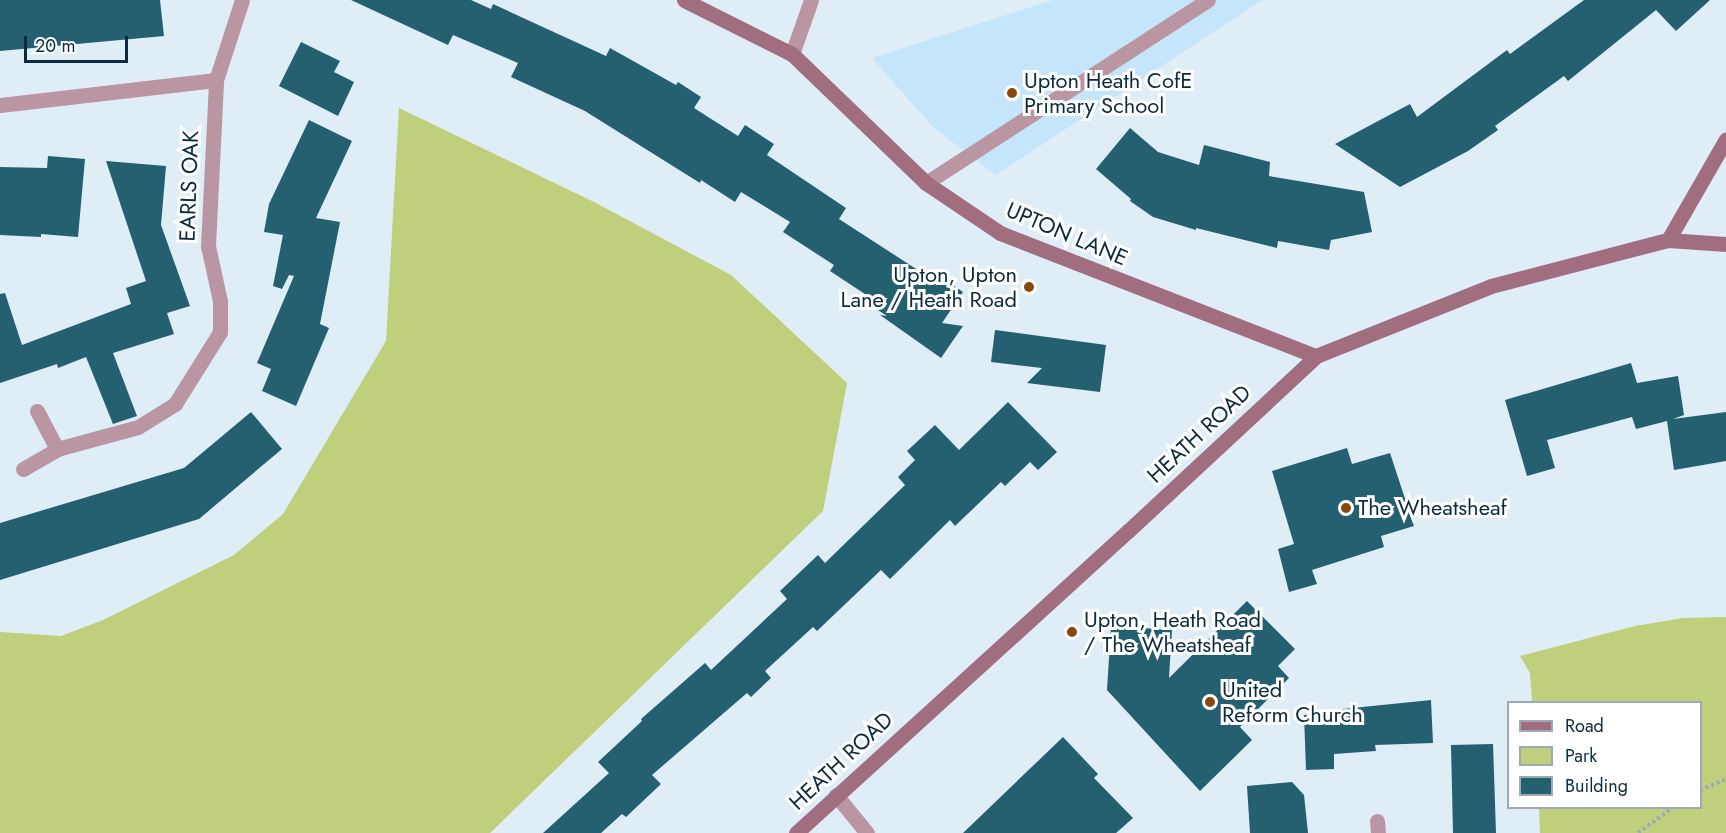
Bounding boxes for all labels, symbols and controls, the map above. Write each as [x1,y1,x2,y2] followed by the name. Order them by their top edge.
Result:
[27,24,130,62] scale bar
[35,33,75,59] text: 20 m
[1024,67,1192,118] place label: Upton Heath CofE Primary School
[1005,86,1019,100] marker: Upton Heath CofE Primary School
[174,130,204,242] street label: EARLS OAK
[1002,197,1132,271] street label: UPTON LANE
[841,261,1017,312] place label: Upton, Upton Lane / Heath Road
[1022,280,1036,294] marker: Upton, Upton Lane / Heath Road
[1142,379,1256,489] street label: HEATH ROAD
[1358,495,1507,521] place label: The Wheatsheaf
[1339,501,1353,515] marker: The Wheatsheaf
[1084,606,1261,658] place label: Upton, Heath Road / The Wheatsheaf
[1065,625,1079,639] marker: Upton, Heath Road / The Wheatsheaf
[1222,676,1363,728] place label: United Reform Church
[1203,695,1217,709] marker: United Reform Church
[1507,701,1702,809] legend
[784,706,898,816] street label: HEATH ROAD
[1565,713,1604,739] text: Road
[1565,743,1597,769] text: Park
[1565,773,1628,799] text: Building

